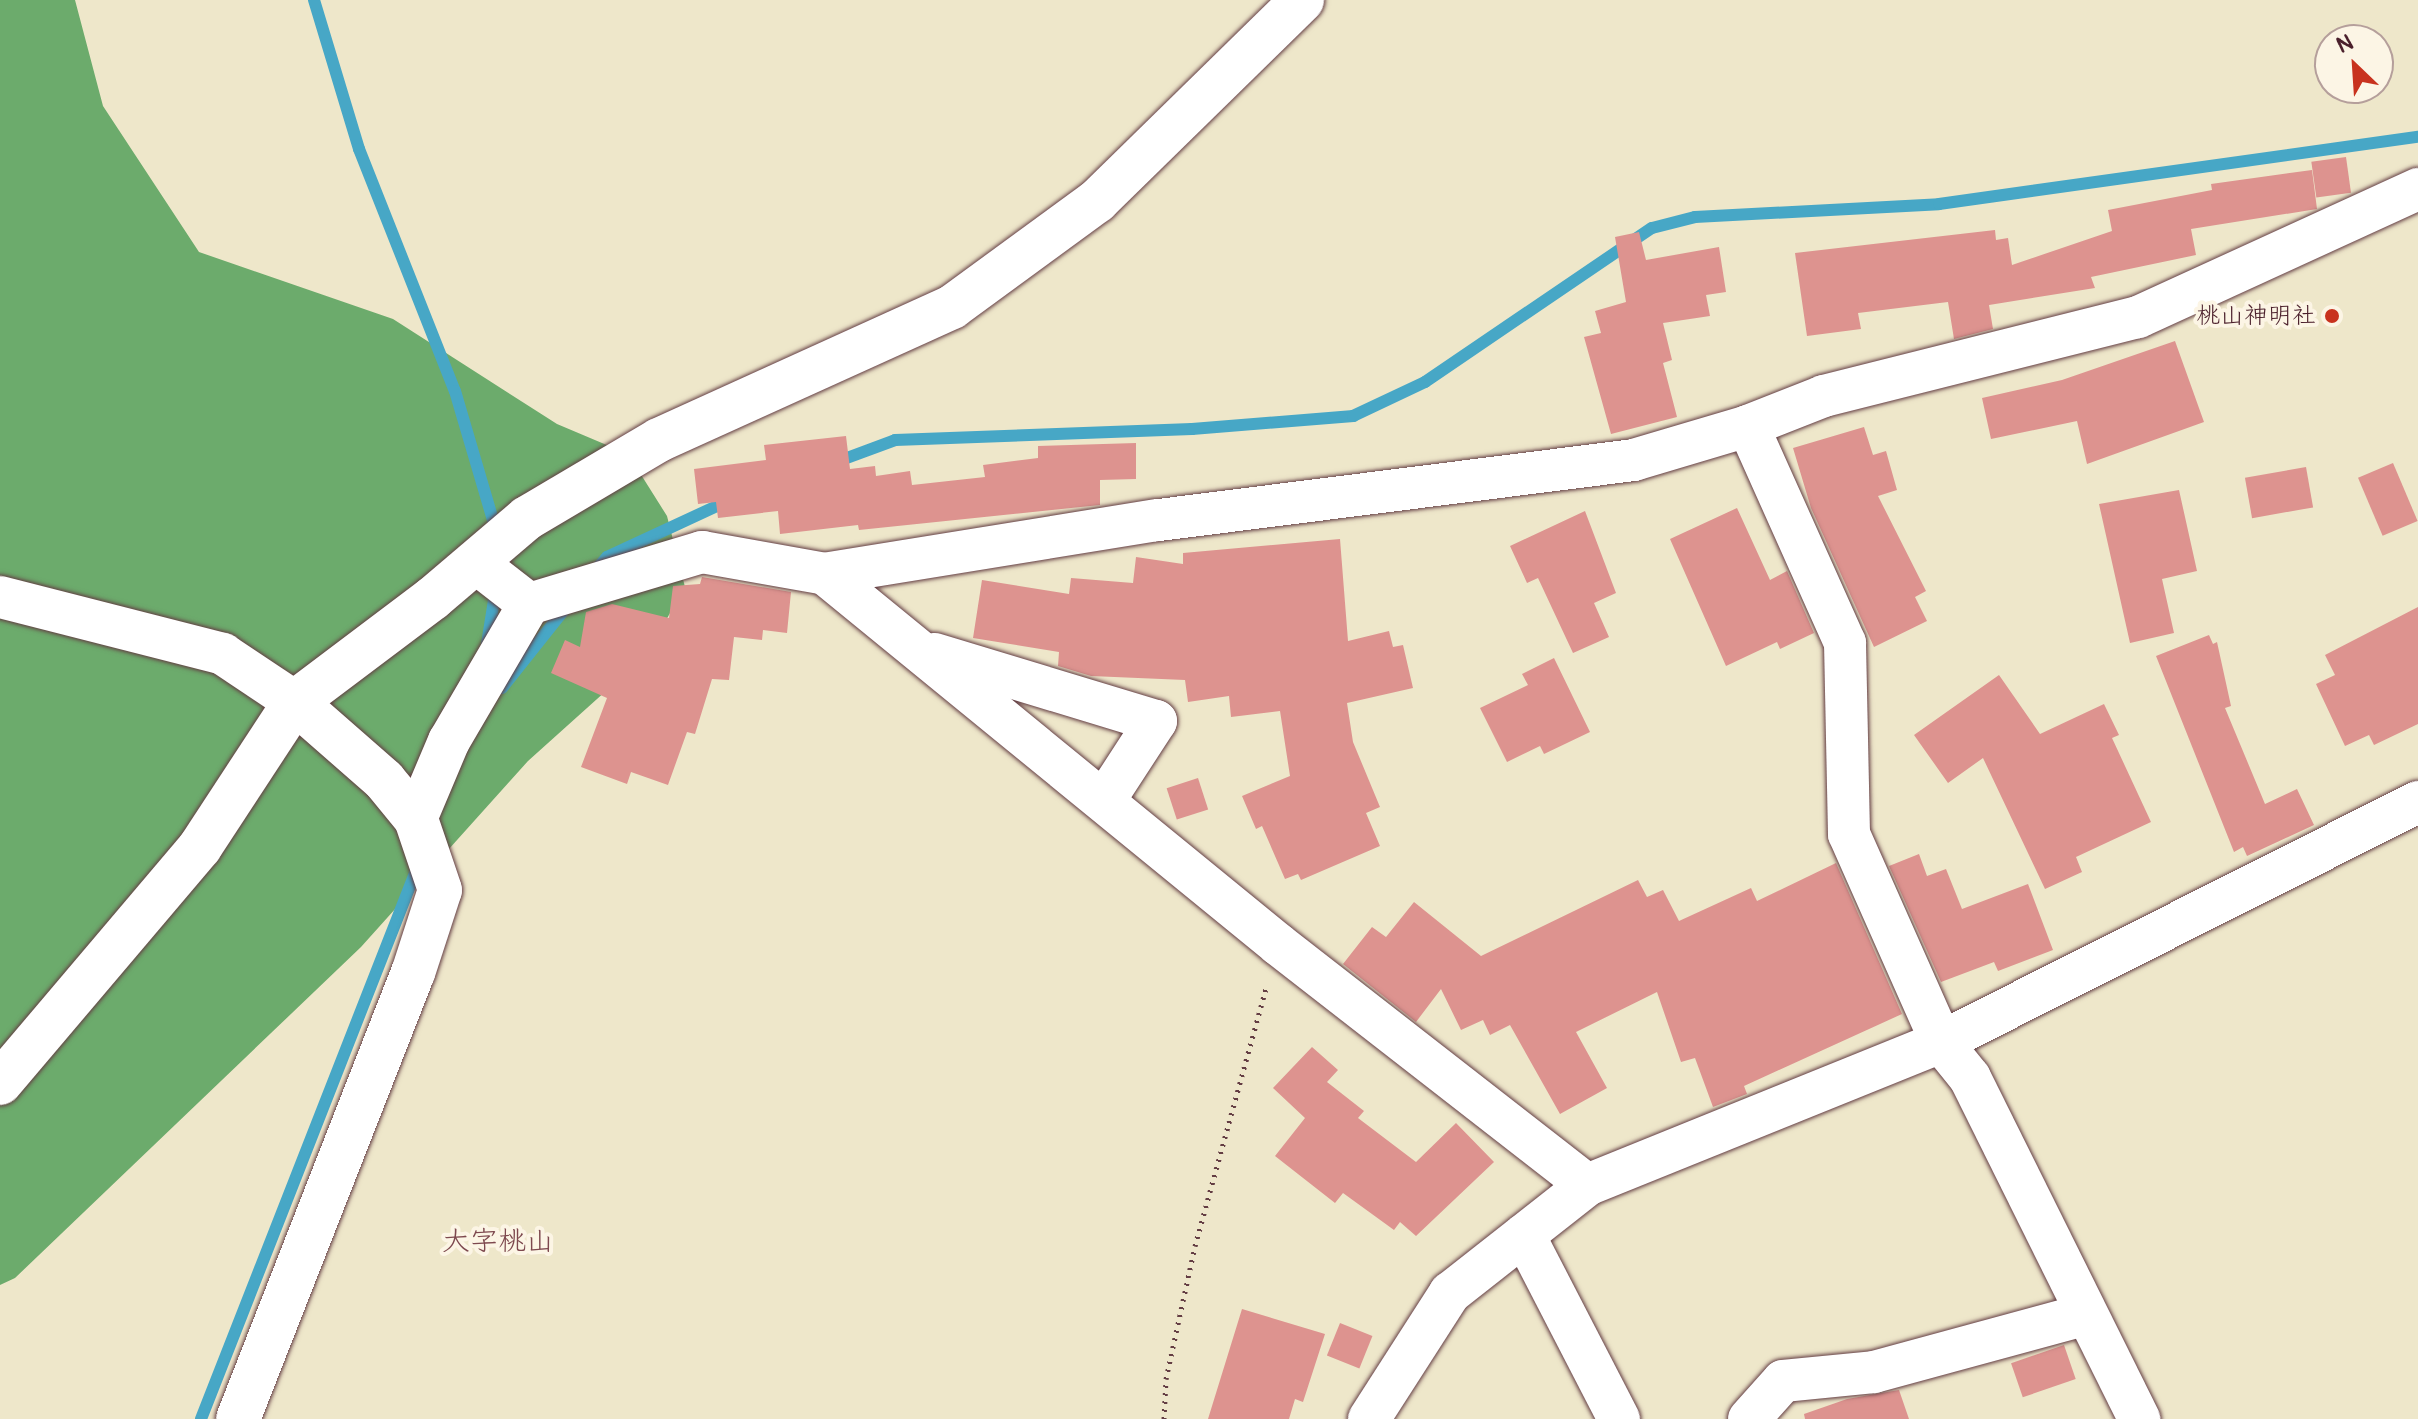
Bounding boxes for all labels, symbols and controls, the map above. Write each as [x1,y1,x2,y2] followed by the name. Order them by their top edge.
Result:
[2314,24,2394,104] north arrow
[2332,28,2357,60] text: N
[2196,302,2316,330] place label: 桃山神明社
[2323,307,2341,325] marker: 桃山神明社
[442,1225,554,1259] district label: 大字桃山

